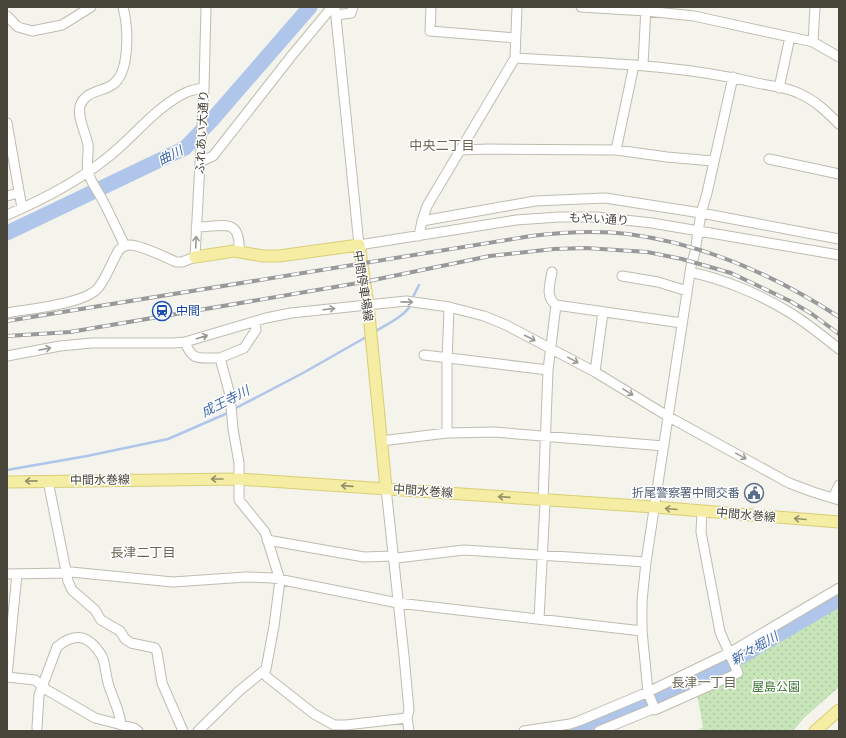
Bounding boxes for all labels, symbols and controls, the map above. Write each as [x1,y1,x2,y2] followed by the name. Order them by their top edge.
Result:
[193,90,211,174] street label: ふれあい大通り
[409,138,475,153] district label: 中央二丁目
[155,142,187,168] water label: 曲川
[569,210,629,228] street label: もやい通り
[192,236,199,249] one-way arrow
[350,249,376,323] street label: 中間停車場線
[400,298,413,306] one-way arrow
[151,300,173,322] station icon: 中間
[176,304,200,318] place label: 中間
[322,305,335,313] one-way arrow
[195,333,208,340] one-way arrow
[524,334,536,342] one-way arrow
[38,344,51,352] one-way arrow
[566,357,578,365] one-way arrow
[199,382,254,420] water label: 成王寺川
[622,389,634,397] one-way arrow
[735,453,747,461] one-way arrow
[70,472,130,488] street label: 中間水巻線
[211,475,224,483] one-way arrow
[25,478,38,485] one-way arrow
[341,482,354,489] one-way arrow
[393,482,453,500] street label: 中間水巻線
[743,482,765,504] public building icon: 折尾警察署中間交番
[632,486,740,500] place label: 折尾警察署中間交番
[498,493,511,500] one-way arrow
[665,505,678,512] one-way arrow
[715,505,777,525] street label: 中間水巻線
[794,516,807,523] one-way arrow
[110,545,176,560] district label: 長津二丁目
[728,628,782,668] water label: 新々堀川
[671,675,737,690] district label: 長津一丁目
[752,680,800,694] park label: 屋島公園

